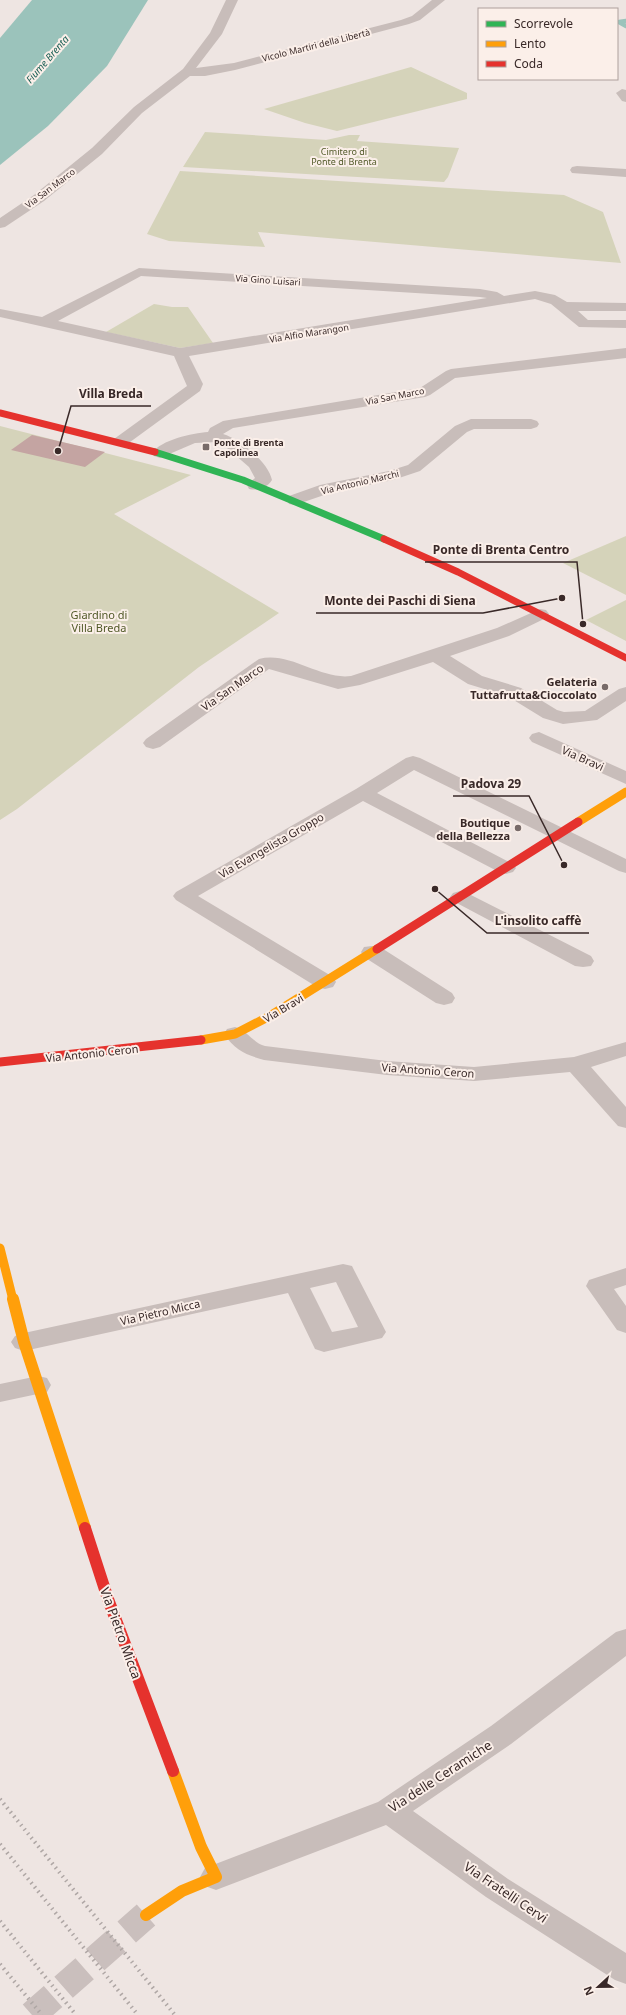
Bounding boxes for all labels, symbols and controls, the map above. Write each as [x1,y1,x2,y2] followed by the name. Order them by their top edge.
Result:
[478,8,618,80] legend
[514,15,573,32] text: Scorrevole
[261,25,371,65] street label: Vicolo Martiri della Libertà
[22,32,72,86] water label: Fiume Brenta
[514,35,546,52] text: Lento
[514,55,543,72] text: Coda
[311,145,377,168] park label: Cimitero di Ponte di Brenta
[22,165,78,211] street label: Via San Marco
[235,271,301,289] street label: Via Gino Luisari
[268,320,350,346] street label: Via Alfio Marangon
[71,382,151,406] callout: Villa Breda
[365,384,425,408] street label: Via San Marco
[79,385,143,402] text: Villa Breda
[214,436,284,459] place label: Ponte di Brenta Capolinea
[201,442,211,452] marker: Ponte di Brenta Capolinea
[320,467,400,497] street label: Via Antonio Marchi
[425,538,577,562] callout: Ponte di Brenta Centro
[433,541,569,558] text: Ponte di Brenta Centro
[316,589,483,613] callout: Monte dei Paschi di Siena
[324,592,476,609] text: Monte dei Paschi di Siena
[71,607,127,635] park label: Giardino di Villa Breda
[198,660,266,714] street label: Via San Marco
[470,674,597,702] place label: Gelateria Tuttafrutta&Cioccolato
[600,682,610,692] marker: Gelateria Tuttafrutta&Cioccolato
[560,742,606,774] street label: Via Bravi
[453,772,529,796] callout: Padova 29
[461,775,521,792] text: Padova 29
[216,809,327,881] street label: Via Evangelista Groppo
[436,815,510,843] place label: Boutique della Bellezza
[513,823,523,833] marker: Boutique della Bellezza
[487,909,589,933] callout: L'insolito caffè
[495,912,581,929] text: L'insolito caffè
[260,990,306,1026] street label: Via Bravi
[45,1041,139,1065] street label: Via Antonio Ceron
[381,1059,475,1081] street label: Via Antonio Ceron
[119,1296,201,1328] street label: Via Pietro Micca
[96,1585,146,1681] street label: Via Pietro Micca
[385,1736,495,1816] street label: Via delle Ceramiche
[461,1857,551,1927] street label: Via Fratelli Cervi
[578,1967,618,2007] north arrow
[580,1984,597,1998] text: N

